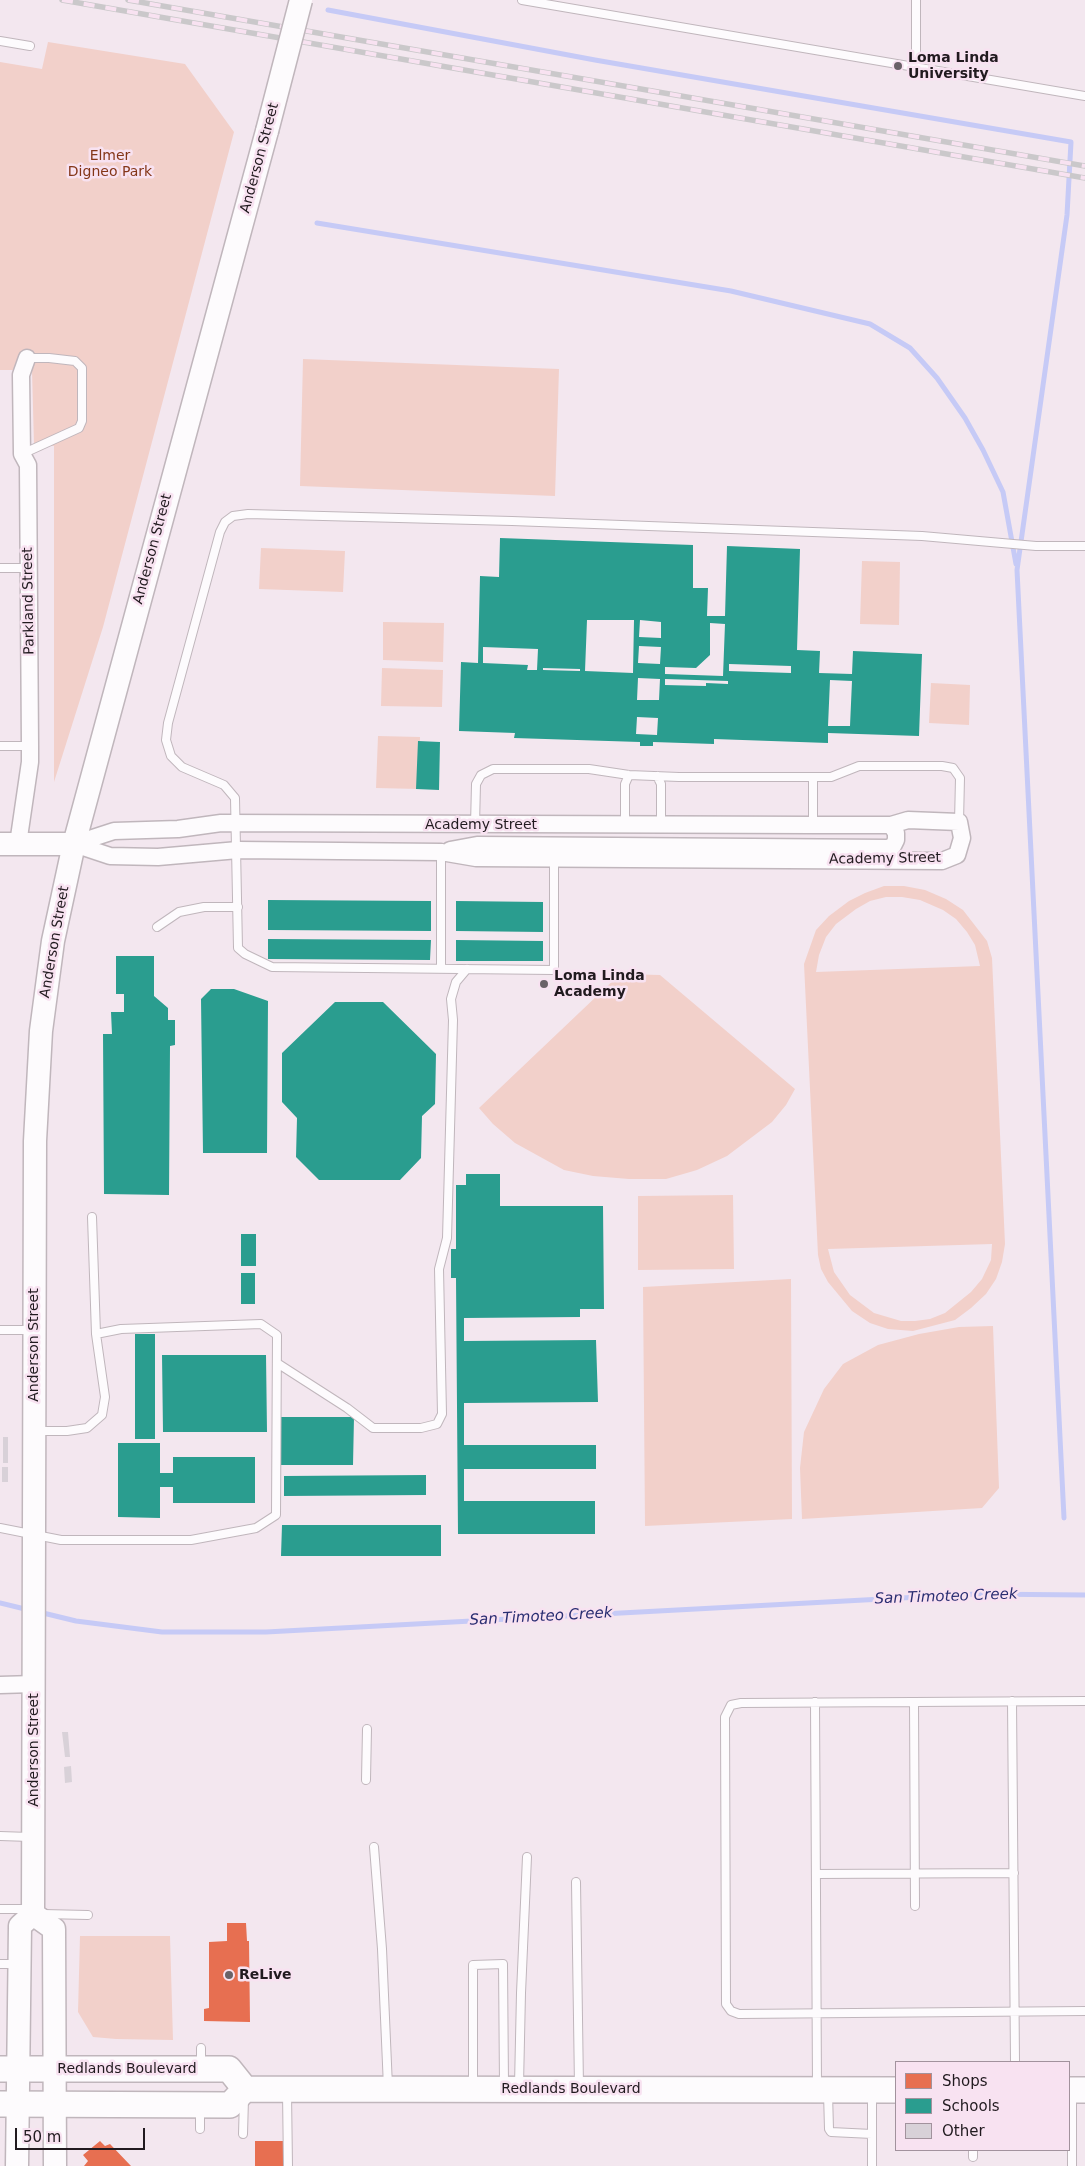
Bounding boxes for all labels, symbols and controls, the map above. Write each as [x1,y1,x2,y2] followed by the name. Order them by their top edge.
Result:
[908,50,999,82] place label: Loma Linda University
[892,60,904,72] marker: Loma Linda University
[237,101,283,215] street label: Anderson Street
[68,148,152,180] park label: Elmer Digneo Park
[130,492,176,606] street label: Anderson Street
[20,547,38,655] street label: Parkland Street
[425,817,537,833] street label: Academy Street
[829,850,941,868] street label: Academy Street
[37,885,73,999] street label: Anderson Street
[554,968,645,1000] place label: Loma Linda Academy
[538,978,550,990] marker: Loma Linda Academy
[26,1288,42,1402] street label: Anderson Street
[874,1586,1018,1608] water label: San Timoteo Creek
[469,1604,613,1630] water label: San Timoteo Creek
[26,1693,42,1807] street label: Anderson Street
[239,1967,292,1983] place label: ReLive
[223,1969,235,1981] marker: ReLive
[57,2061,197,2077] street label: Redlands Boulevard
[895,2061,1070,2151] legend
[942,2072,988,2090] text: Shops
[501,2081,641,2097] street label: Redlands Boulevard
[942,2097,1000,2115] text: Schools
[18,2118,148,2150] scale bar
[942,2122,985,2140] text: Other
[23,2128,61,2146] text: 50 m

